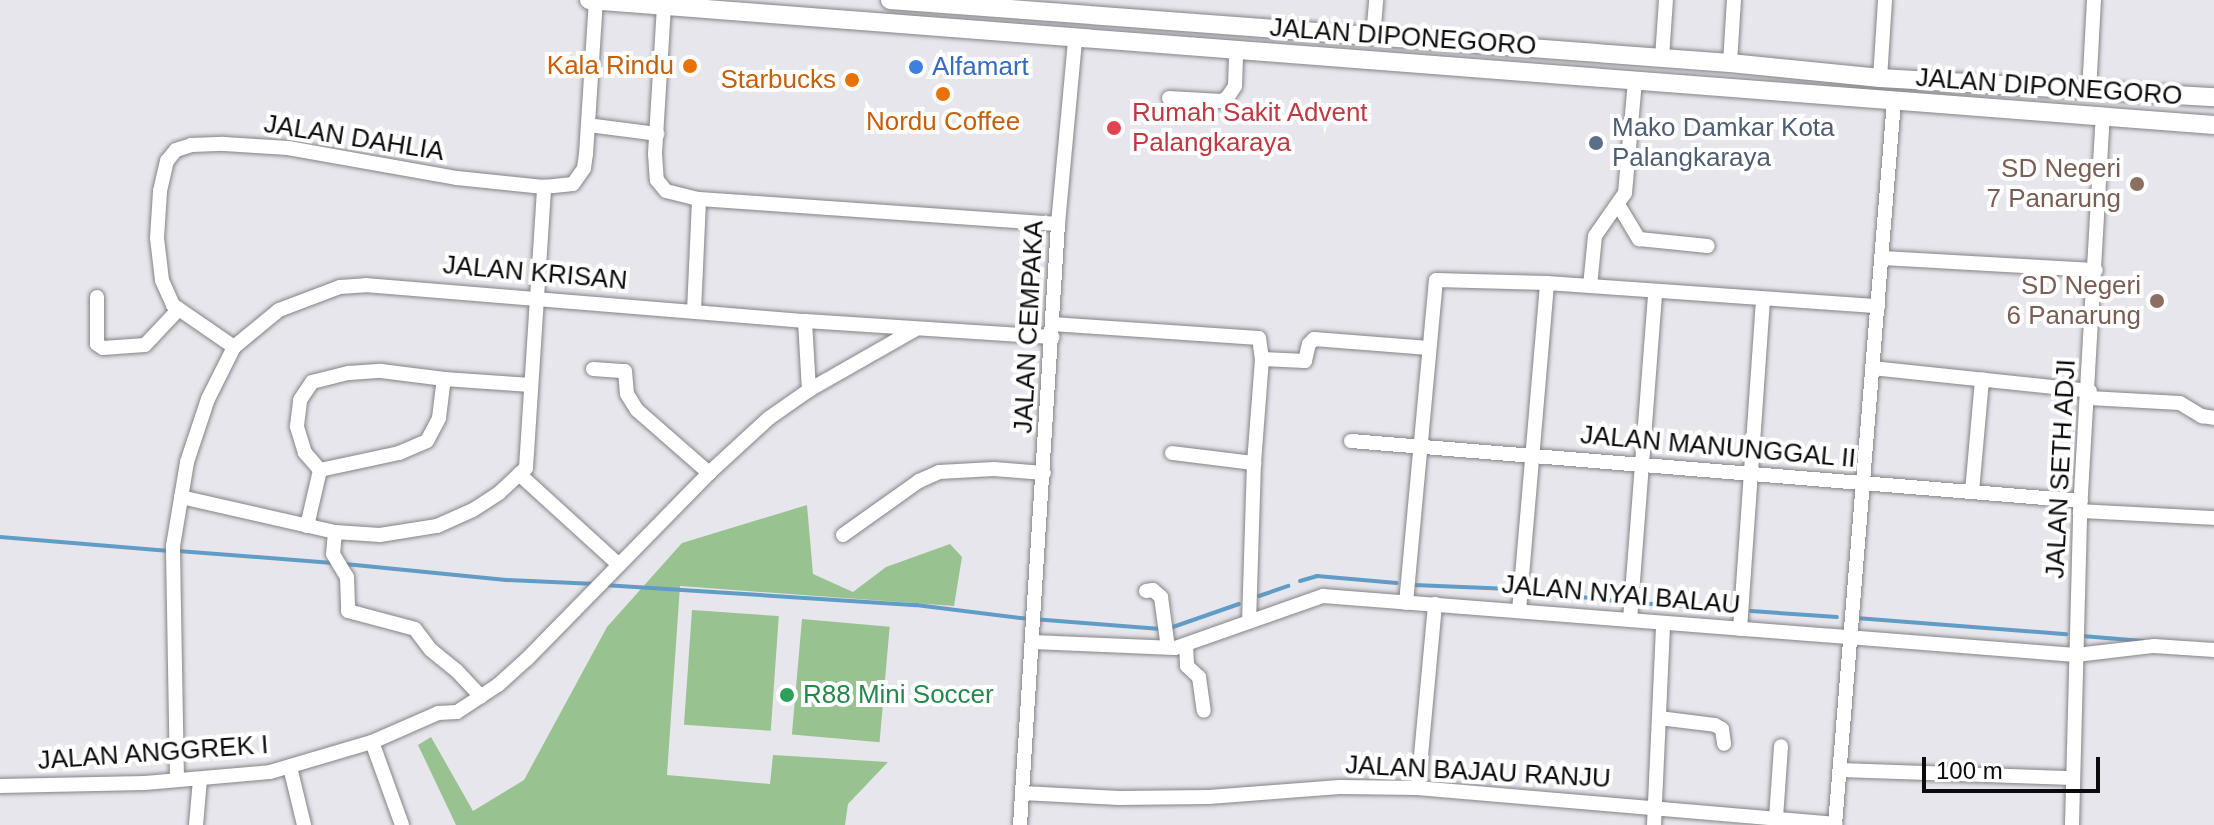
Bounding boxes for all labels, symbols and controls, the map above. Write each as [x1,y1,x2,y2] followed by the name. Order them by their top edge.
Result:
[1269,12,1537,62] street label: JALAN DIPONEGORO
[547,50,674,82] place label: Kala Rindu
[932,51,1029,83] place label: Alfamart
[681,57,699,75] marker: Kala Rindu
[907,58,925,76] marker: Alfamart
[1915,62,2183,112] street label: JALAN DIPONEGORO
[720,64,836,96] place label: Starbucks
[843,71,861,89] marker: Starbucks
[934,85,952,103] marker: Nordu Coffee
[1132,97,1369,158] place label: Rumah Sakit Advent Palangkaraya
[866,106,1020,138] place label: Nordu Coffee
[262,108,446,168] street label: JALAN DAHLIA
[1612,112,1835,174] place label: Mako Damkar Kota Palangkaraya
[1103,117,1125,139] marker: Rumah Sakit Advent Palangkaraya
[1587,134,1605,152] marker: Mako Damkar Kota Palangkaraya
[1987,153,2121,214] place label: SD Negeri 7 Panarung
[2128,175,2146,193] marker: SD Negeri 7 Panarung
[1008,220,1050,434] street label: JALAN CEMPAKA
[442,249,628,297] street label: JALAN KRISAN
[2007,270,2141,332] place label: SD Negeri 6 Panarung
[2148,292,2166,310] marker: SD Negeri 6 Panarung
[2040,358,2082,580] street label: JALAN SETH ADJI
[1578,419,1858,475] street label: JALAN MANUNGGAL II
[1500,569,1742,621] street label: JALAN NYAI BALAU
[803,679,994,711] place label: R88 Mini Soccer
[778,686,796,704] marker: R88 Mini Soccer
[36,729,270,777] street label: JALAN ANGGREK I
[1926,741,2104,791] scale bar
[1344,749,1612,795] street label: JALAN BAJAU RANJU
[1936,757,2003,784] text: 100 m

